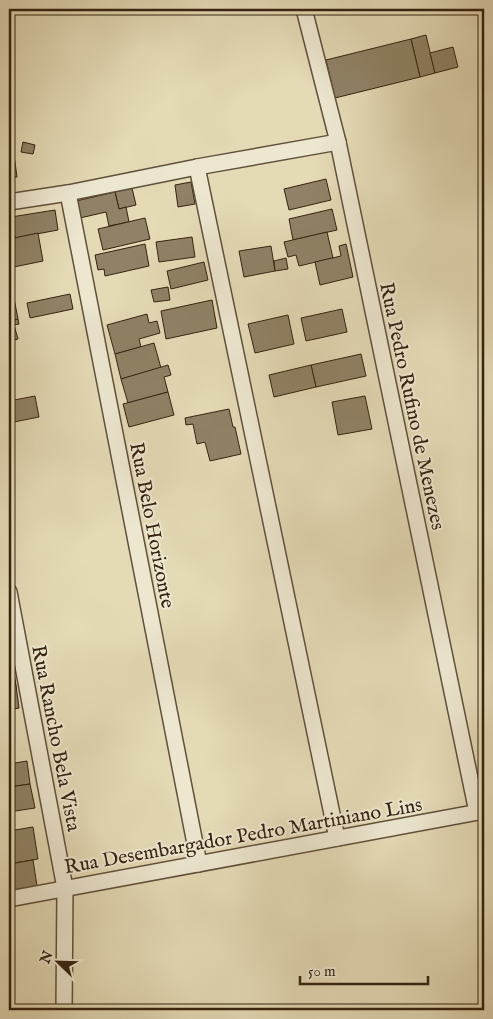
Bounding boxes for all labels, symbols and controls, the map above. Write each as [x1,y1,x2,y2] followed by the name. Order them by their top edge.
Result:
[373,280,450,532] street label: Rua Pedro Rufino de Menezes
[123,440,180,610] street label: Rua Belo Horizonte
[25,643,86,834] street label: Rua Rancho Bela Vista
[62,793,424,880] street label: Rua Desembargador Pedro Martiniano Lins
[32,936,82,986] north arrow
[36,948,58,967] text: N
[300,954,428,986] scale bar
[308,962,336,981] text: 50 m

